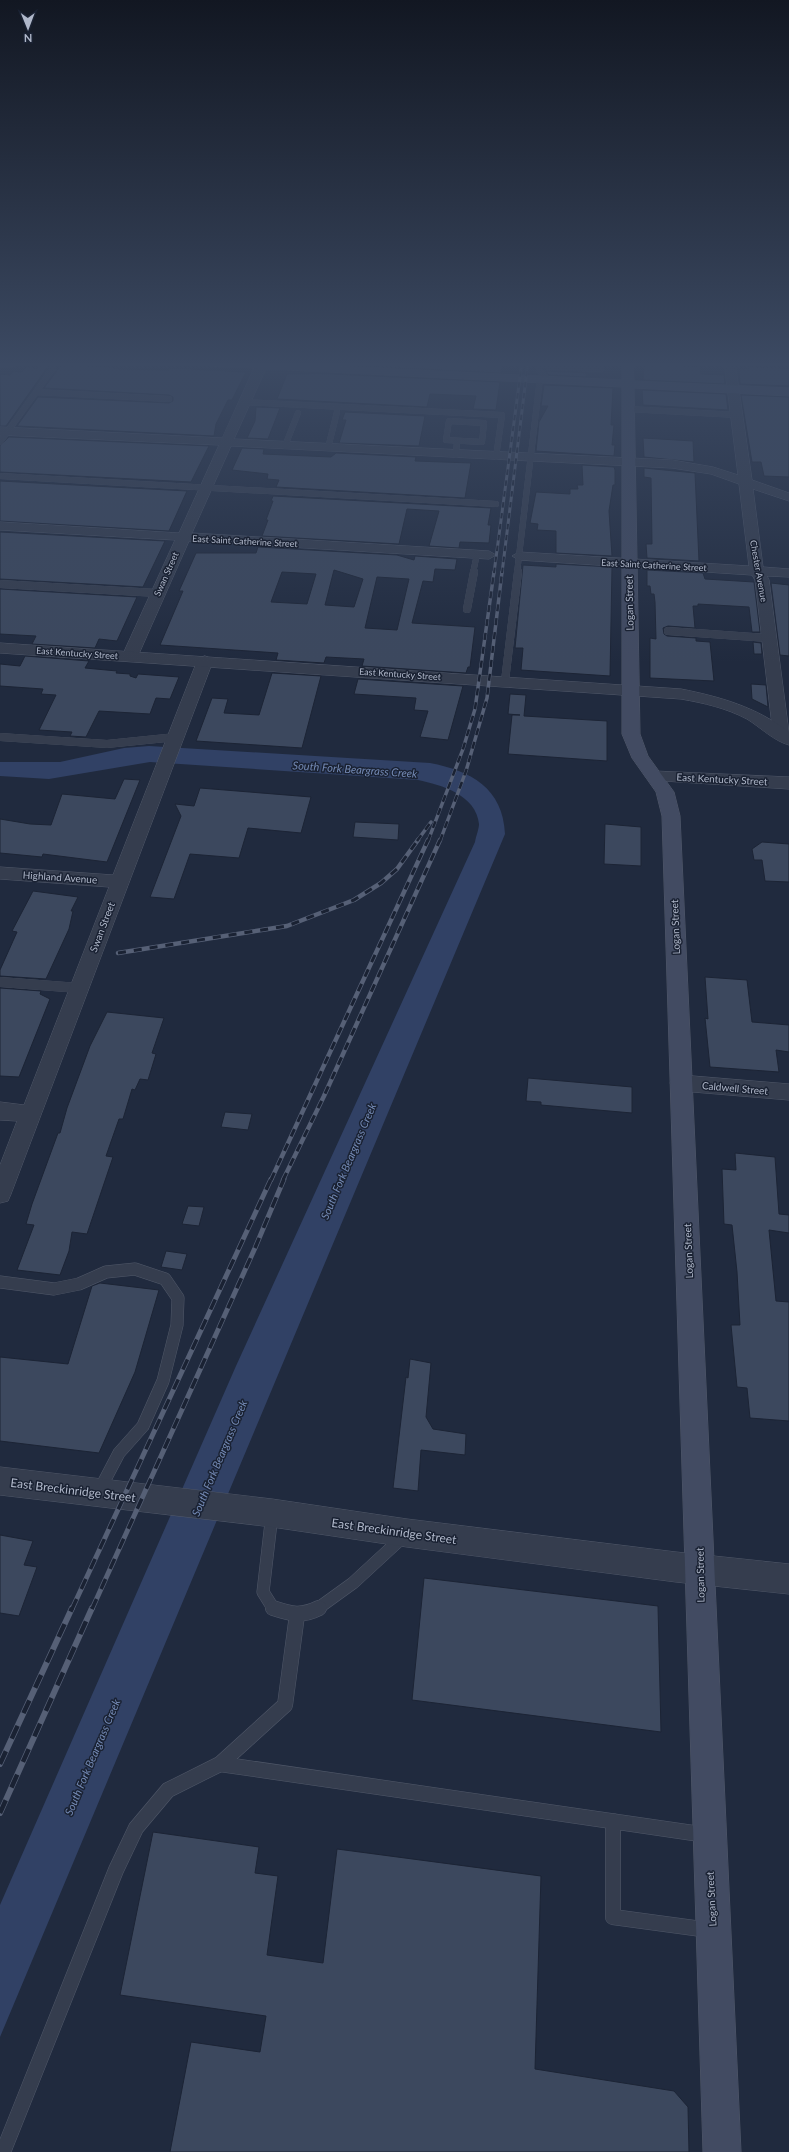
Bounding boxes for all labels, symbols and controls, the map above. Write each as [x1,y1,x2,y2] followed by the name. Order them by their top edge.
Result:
[8,8,48,48] north arrow
[24,32,33,45] text: N
[192,533,299,549] street label: East Saint Catherine Street
[748,539,770,603] street label: Chester Avenue
[151,549,181,598] street label: Swan Street
[601,557,708,573] street label: East Saint Catherine Street
[623,575,635,631] street label: Logan Street
[36,645,119,661] street label: East Kentucky Street
[359,666,442,682] street label: East Kentucky Street
[292,758,419,780] water label: South Fork Beargrass Creek
[676,771,768,787] street label: East Kentucky Street
[22,868,98,886] street label: Highland Avenue
[668,899,682,955] street label: Logan Street
[87,900,117,954] street label: Swan Street
[701,1079,769,1097] street label: Caldwell Street
[318,1100,379,1221] water label: South Fork Beargrass Creek
[681,1223,695,1279] street label: Logan Street
[189,1397,250,1518] water label: South Fork Beargrass Creek
[10,1475,137,1505] street label: East Breckinridge Street
[331,1515,458,1547] street label: East Breckinridge Street
[694,1547,706,1603] street label: Logan Street
[62,1696,123,1817] water label: South Fork Beargrass Creek
[704,1871,718,1927] street label: Logan Street

